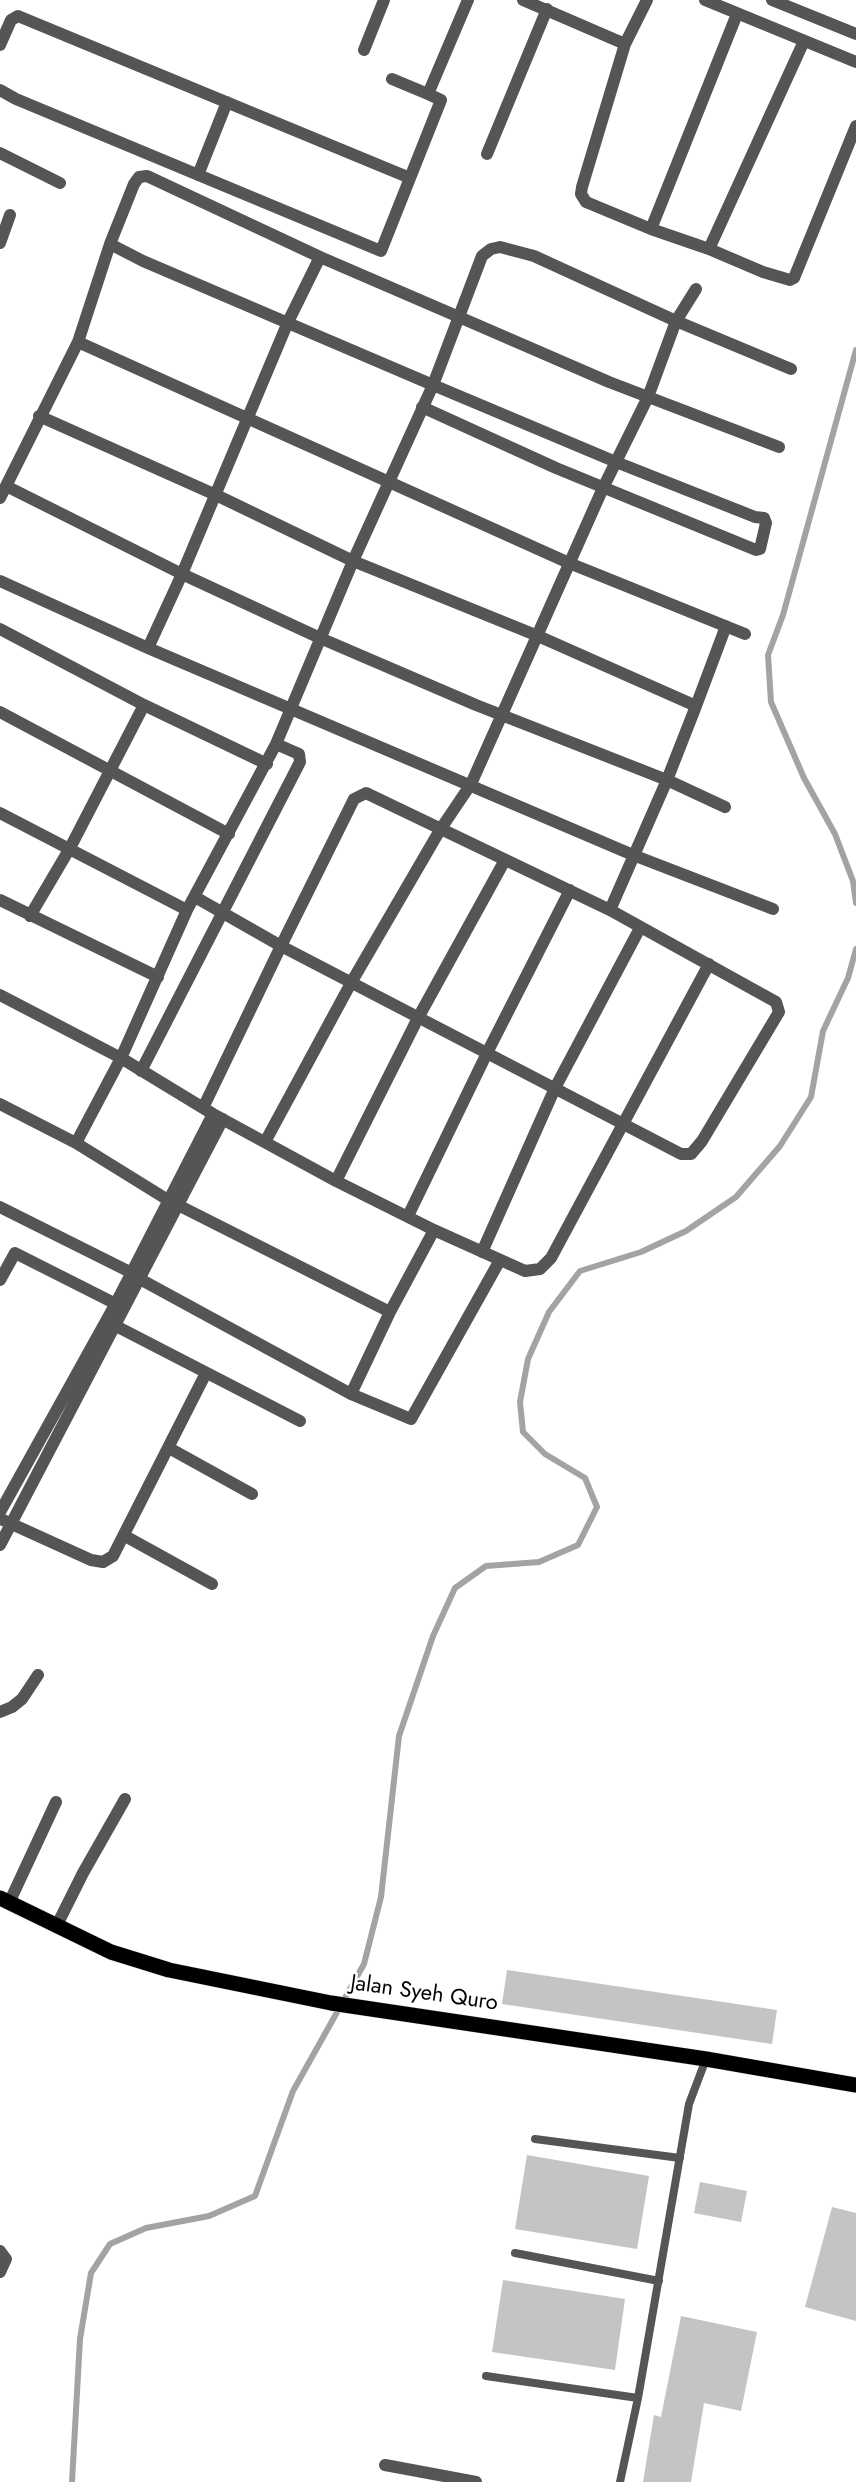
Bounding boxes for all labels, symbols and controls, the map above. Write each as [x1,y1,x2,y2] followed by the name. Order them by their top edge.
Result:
[349,1971,499,2017] street label: Jalan Syeh Quro

